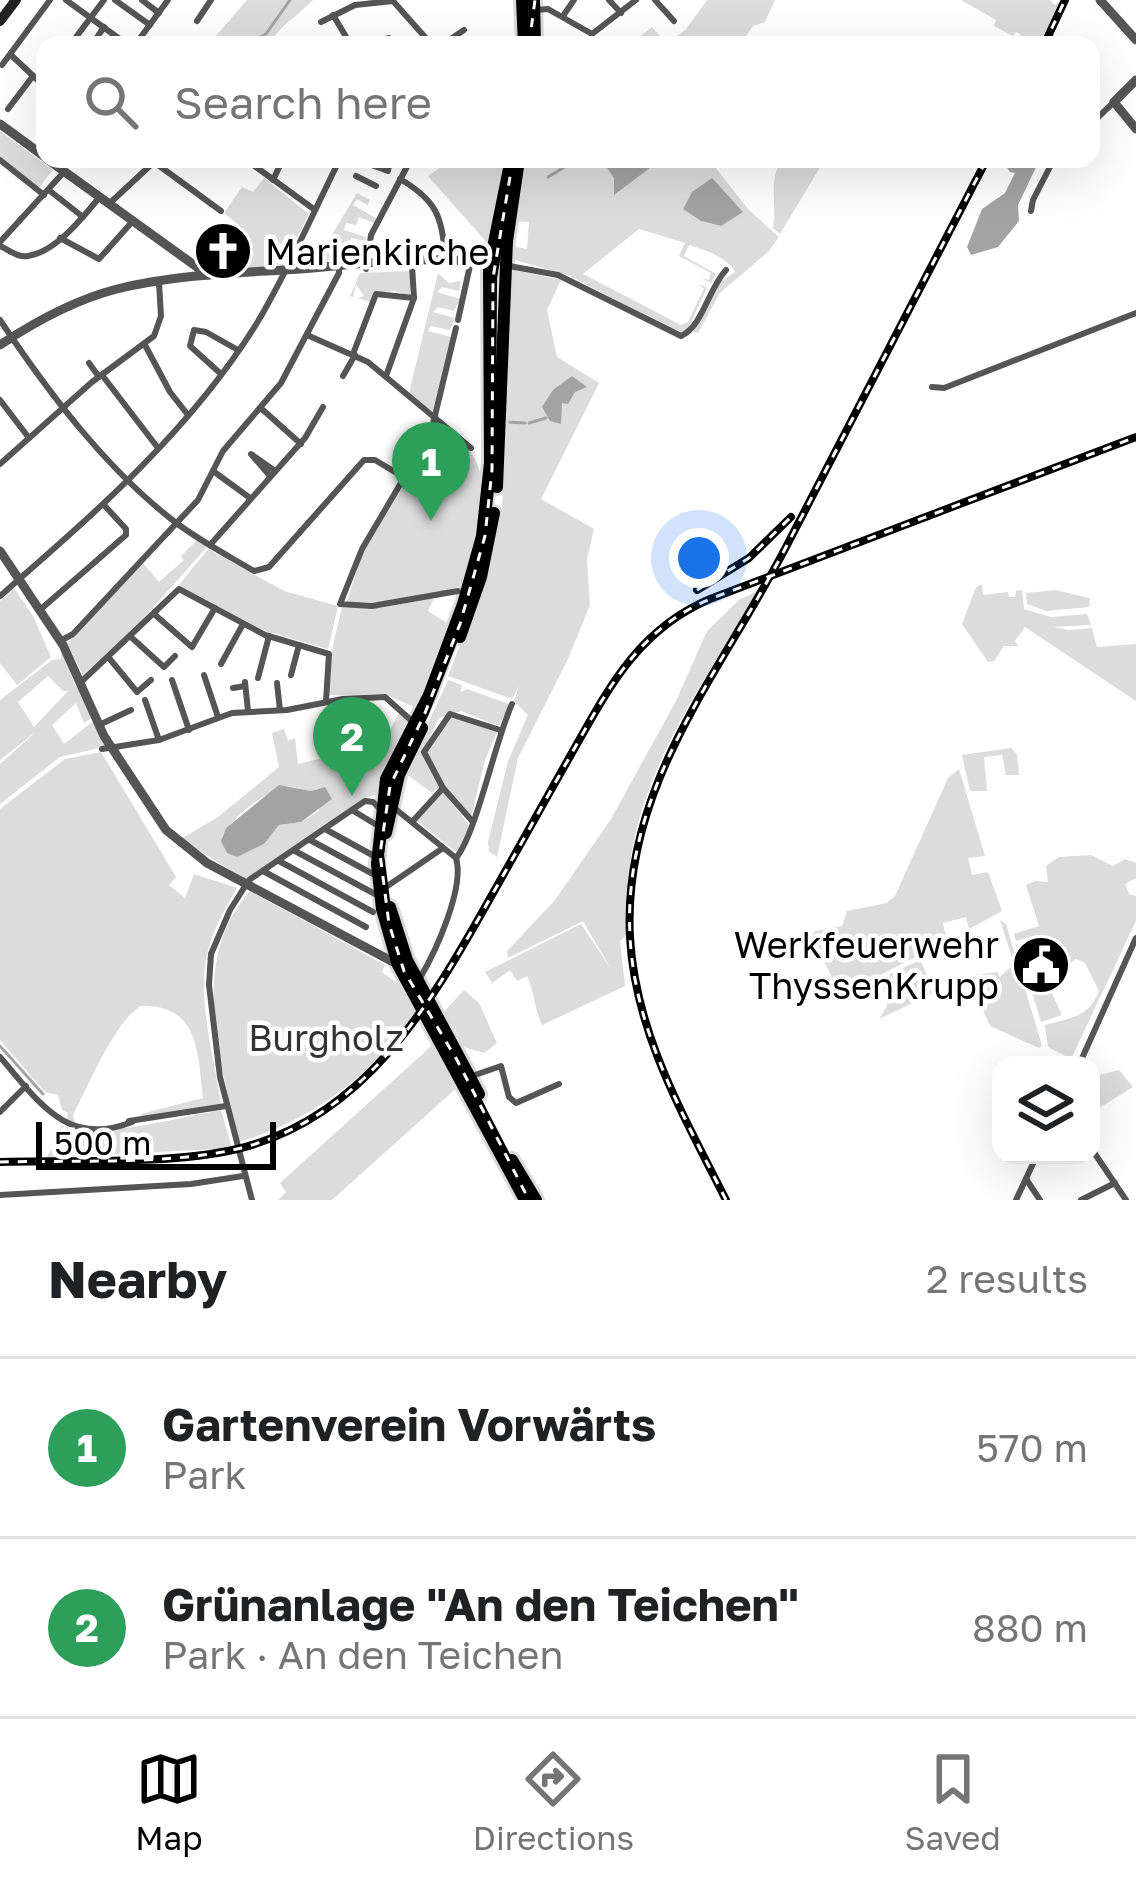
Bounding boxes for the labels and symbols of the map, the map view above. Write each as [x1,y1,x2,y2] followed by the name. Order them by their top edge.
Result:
[192,220,254,282] church icon: Marienkirche
[265,230,489,273] place label: Marienkirche
[392,422,470,521] pin: 1
[669,528,729,588] your location
[313,697,391,796] pin: 2
[734,923,999,1007] place label: Werkfeuerwehr ThyssenKrupp
[1010,934,1072,996] public building icon: Werkfeuerwehr ThyssenKrupp
[248,1016,404,1059] park label: Burgholz
[36,1116,276,1169] scale bar

